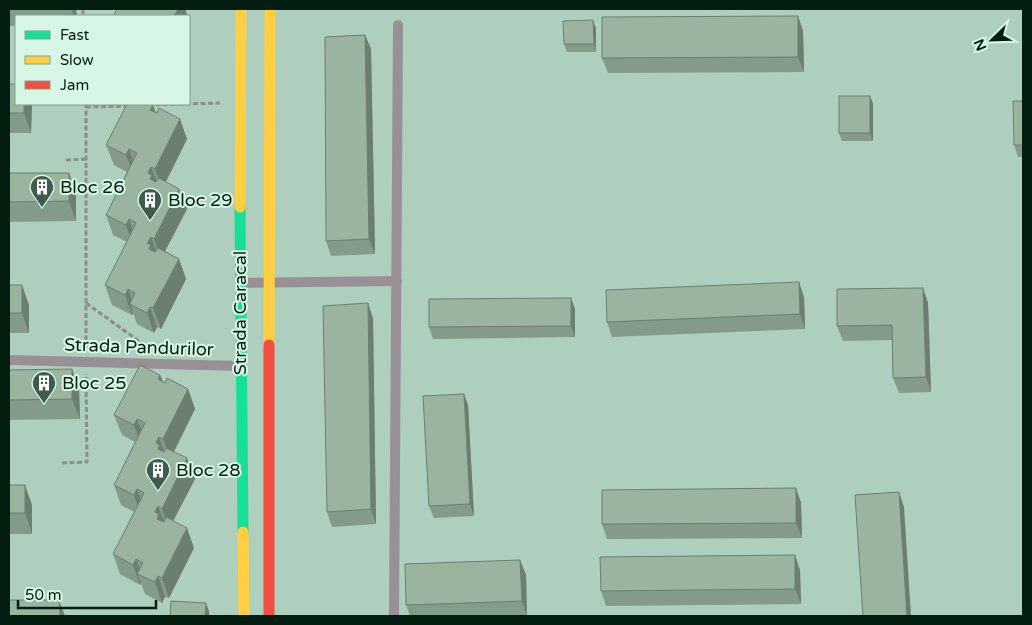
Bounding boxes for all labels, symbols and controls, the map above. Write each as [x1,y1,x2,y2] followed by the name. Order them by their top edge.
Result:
[15,15,190,105] legend
[967,15,1017,65] north arrow
[60,26,90,44] text: Fast
[970,36,991,53] text: N
[60,51,94,69] text: Slow
[60,76,89,94] text: Jam
[29,174,55,208] building icon: Bloc 26
[60,176,125,198] place label: Bloc 26
[137,187,163,221] building icon: Bloc 29
[168,189,233,211] place label: Bloc 29
[229,251,251,375] street label: Strada Caracal
[64,333,214,361] street label: Strada Pandurilor
[31,370,57,404] building icon: Bloc 25
[62,372,127,394] place label: Bloc 25
[145,457,171,491] building icon: Bloc 28
[176,459,241,481] place label: Bloc 28
[18,578,155,610] scale bar
[25,586,62,604] text: 50 m

